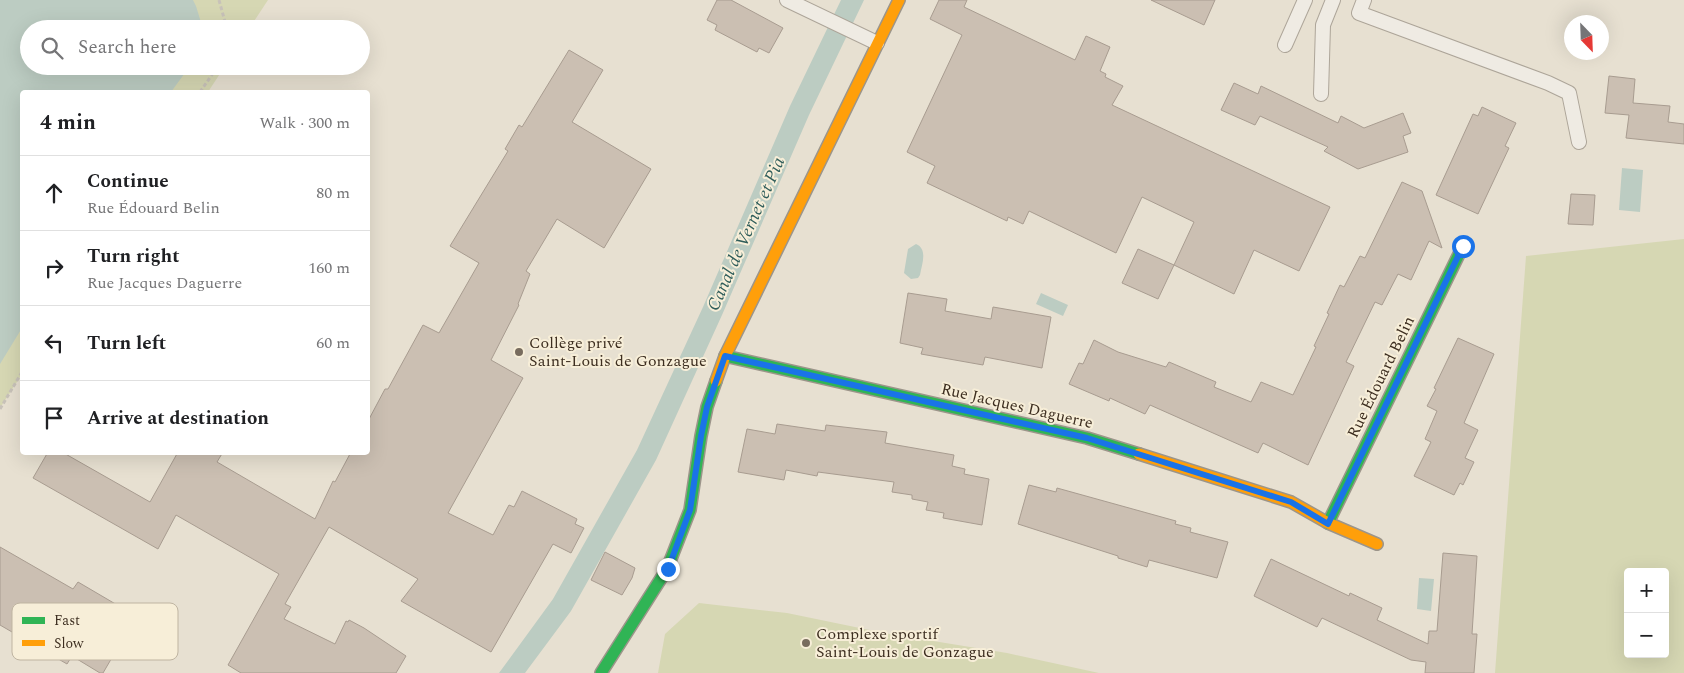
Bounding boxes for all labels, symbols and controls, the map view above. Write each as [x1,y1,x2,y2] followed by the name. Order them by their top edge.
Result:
[1564,15,1609,60] north arrow
[20,20,370,75] search box
[78,33,177,62] text: Search here
[38,34,66,62] icon: search
[40,107,96,139] text: 4 min
[259,111,350,135] text: Walk · 300 m
[700,153,792,315] water label: Canal de Vernet et Pia
[87,167,169,196] text: Continue
[40,179,68,207] icon: ahead
[316,181,350,205] text: 80 m
[87,196,220,220] text: Rue Édouard Belin
[1452,235,1475,258] route start
[87,242,180,271] text: Turn right
[40,254,68,282] icon: right
[308,256,350,280] text: 160 m
[87,271,242,295] text: Rue Jacques Daguerre
[1341,312,1421,442] street label: Rue Édouard Belin
[40,329,68,357] icon: left
[87,329,166,358] text: Turn left
[316,331,350,355] text: 60 m
[529,331,707,373] place label: Collège privé Saint-Louis de Gonzague
[513,346,525,358] marker: Collège privé Saint-Louis de Gonzague
[939,377,1095,435] street label: Rue Jacques Daguerre
[40,404,68,432] icon: arrive
[87,404,269,433] text: Arrive at destination
[657,558,680,581] route end
[1624,568,1669,658] map controls
[1624,568,1669,613] button: +
[12,603,178,660] legend
[54,610,80,631] text: Fast
[1624,613,1669,658] button: −
[816,622,994,664] place label: Complexe sportif Saint-Louis de Gonzague
[54,633,84,654] text: Slow
[800,637,812,649] marker: Complexe sportif Saint-Louis de Gonzague

